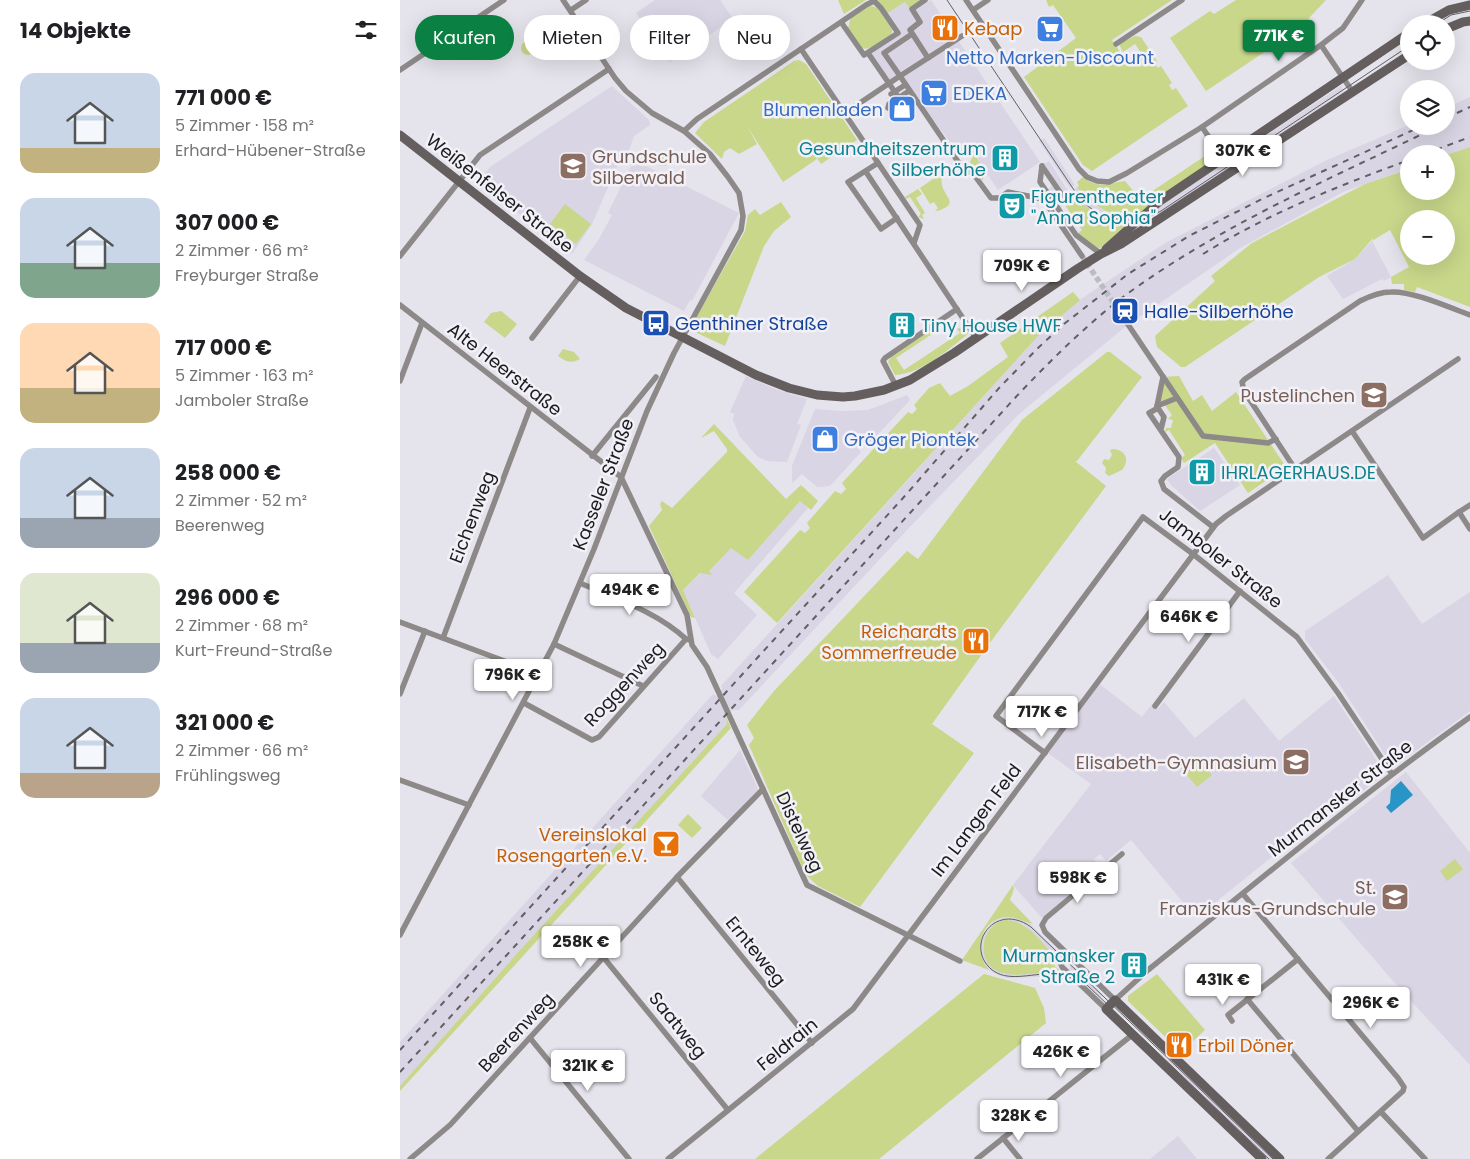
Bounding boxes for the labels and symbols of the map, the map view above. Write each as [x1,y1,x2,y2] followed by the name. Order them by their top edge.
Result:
[930,13,960,43] restaurant icon: Kebap
[1035,14,1065,44] supermarket icon: Netto Marken-Discount
[964,16,1022,41] place label: Kebap
[1238,20,1320,62] pin: 771K €
[946,45,1154,70] place label: Netto Marken-Discount
[919,78,949,108] supermarket icon: EDEKA
[953,81,1007,106] place label: EDEKA
[887,94,917,124] shop icon: Blumenladen
[763,97,883,122] place label: Blumenladen
[421,127,579,259] street label: Weißenfelser Straße
[1202,134,1284,177] pin: 307K €
[799,136,986,182] place label: Gesundheitszentrum Silberhöhe
[990,143,1020,173] building icon: Gesundheitszentrum Silberhöhe
[592,144,707,190] place label: Grundschule Silberwald
[558,151,588,181] school or university icon: Grundschule Silberwald
[1031,184,1164,230] place label: Figurentheater "Anna Sophia"
[997,191,1027,221] theatre icon: Figurentheater "Anna Sophia"
[981,250,1063,292] pin: 709K €
[1110,296,1140,326] station icon: Halle-Silberhöhe
[1144,299,1294,324] place label: Halle-Silberhöhe
[641,308,671,338] bus stop icon: Genthiner Straße
[887,310,917,340] building icon: Tiny House HWF
[675,311,828,336] place label: Genthiner Straße
[921,313,1062,338] place label: Tiny House HWF
[443,316,567,422] street label: Alte Heerstraße
[1359,380,1389,410] school or university icon: Pustelinchen
[1240,383,1355,408] place label: Pustelinchen
[566,414,640,554] street label: Kasseler Straße
[810,424,840,454] shop icon: Gröger Piontek
[844,427,977,452] place label: Gröger Piontek
[1187,457,1217,487] building icon: IHRLAGERHAUS.DE
[1221,460,1376,485] place label: IHRLAGERHAUS.DE
[443,467,501,567] street label: Eichenweg
[1154,502,1288,614] street label: Jamboler Straße
[589,574,671,616] pin: 494K €
[1148,600,1230,643] pin: 646K €
[821,619,957,665] place label: Reichardts Sommerfreude
[961,626,991,656] restaurant icon: Reichardts Sommerfreude
[578,636,670,732] street label: Roggenweg
[472,658,554,701] pin: 796K €
[1001,696,1083,738] pin: 717K €
[1263,734,1417,862] street label: Murmansker Straße
[1281,747,1311,777] school or university icon: Elisabeth-Gymnasium
[1076,750,1277,775] place label: Elisabeth-Gymnasium
[925,758,1027,882] street label: Im Langen Feld
[770,787,830,877] street label: Distelweg
[496,822,647,868] place label: Vereinslokal Rosengarten e.V.
[651,829,681,859] bar icon: Vereinslokal Rosengarten e.V.
[1037,862,1119,904] pin: 598K €
[1160,875,1376,921] place label: St. Franziskus-Grundschule
[1380,882,1410,912] school or university icon: St. Franziskus-Grundschule
[720,911,792,991] street label: Ernteweg
[540,926,622,968] pin: 258K €
[1003,943,1115,989] place label: Murmansker Straße 2
[1119,950,1149,980] building icon: Murmansker Straße 2
[1182,964,1264,1006] pin: 431K €
[643,986,713,1064] street label: Saatweg
[1330,986,1412,1029] pin: 296K €
[472,987,560,1077] street label: Beerenweg
[751,1012,823,1076] street label: Feldrain
[1164,1030,1194,1060] restaurant icon: Erbil Döner
[1198,1033,1294,1058] place label: Erbil Döner
[1020,1036,1102,1078] pin: 426K €
[547,1050,629,1092] pin: 321K €
[978,1100,1060,1142] pin: 328K €

